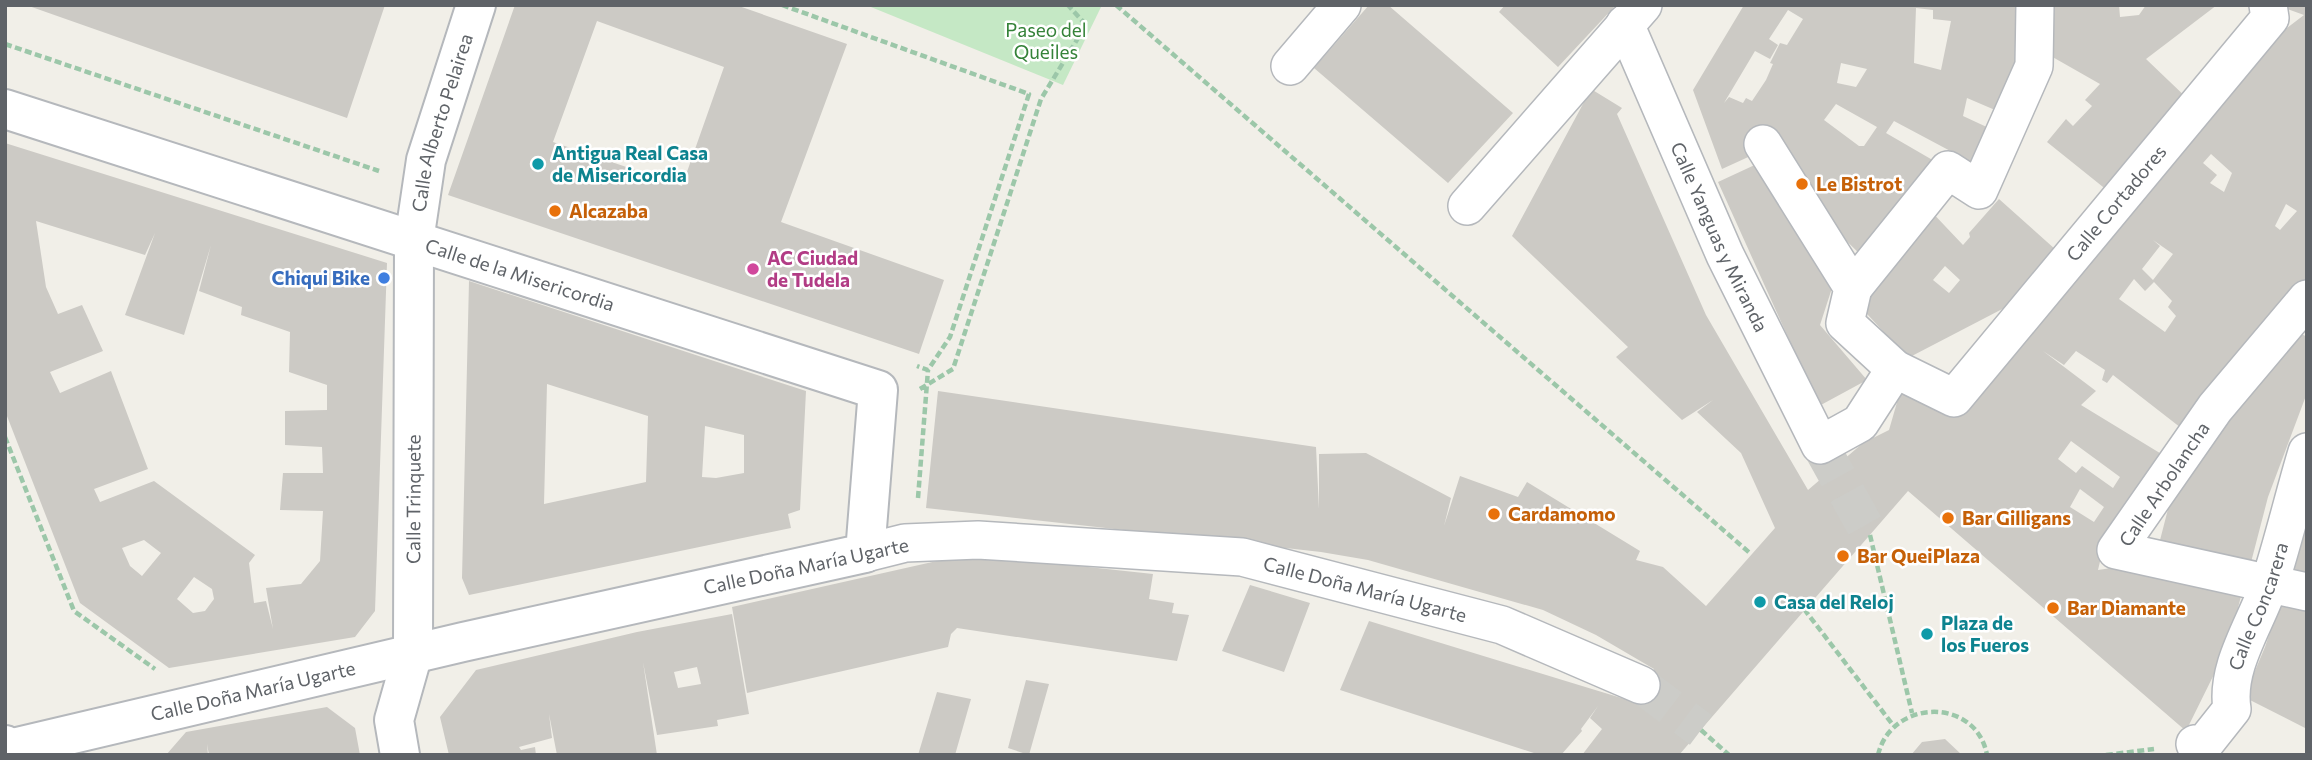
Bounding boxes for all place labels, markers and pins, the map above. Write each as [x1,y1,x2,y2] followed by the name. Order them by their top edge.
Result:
[552,141,708,186] place label: Antigua Real Casa de Misericordia
[530,156,546,172] marker: Antigua Real Casa de Misericordia
[1816,172,1902,195] place label: Le Bistrot
[1794,176,1810,192] marker: Le Bistrot
[569,199,648,222] place label: Alcazaba
[547,203,563,219] marker: Alcazaba
[767,246,858,291] place label: AC Ciudad de Tudela
[745,261,761,277] marker: AC Ciudad de Tudela
[272,266,370,289] place label: Chiqui Bike
[376,270,392,286] marker: Chiqui Bike
[1508,502,1616,525] place label: Cardamomo
[1486,506,1502,522] marker: Cardamomo
[1962,506,2071,529] place label: Bar Gilligans
[1940,510,1956,526] marker: Bar Gilligans
[1857,544,1980,567] place label: Bar QueiPlaza
[1835,548,1851,564] marker: Bar QueiPlaza
[1774,590,1894,613] place label: Casa del Reloj
[1752,594,1768,610] marker: Casa del Reloj
[2067,596,2186,619] place label: Bar Diamante
[2045,600,2061,616] marker: Bar Diamante
[1941,611,2029,656] place label: Plaza de los Fueros
[1919,626,1935,642] marker: Plaza de los Fueros

